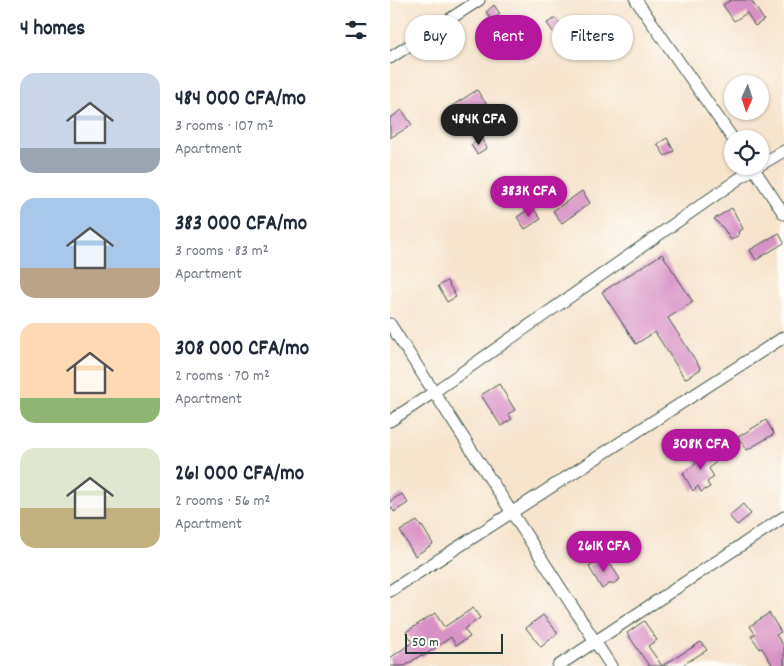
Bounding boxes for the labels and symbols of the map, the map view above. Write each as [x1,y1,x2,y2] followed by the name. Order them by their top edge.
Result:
[724,75,769,120] north arrow
[427,104,531,146] pin: 484K CFA
[477,176,581,218] pin: 383K CFA
[649,428,753,471] pin: 308K CFA
[552,530,656,573] pin: 261K CFA
[405,631,502,654] scale bar

